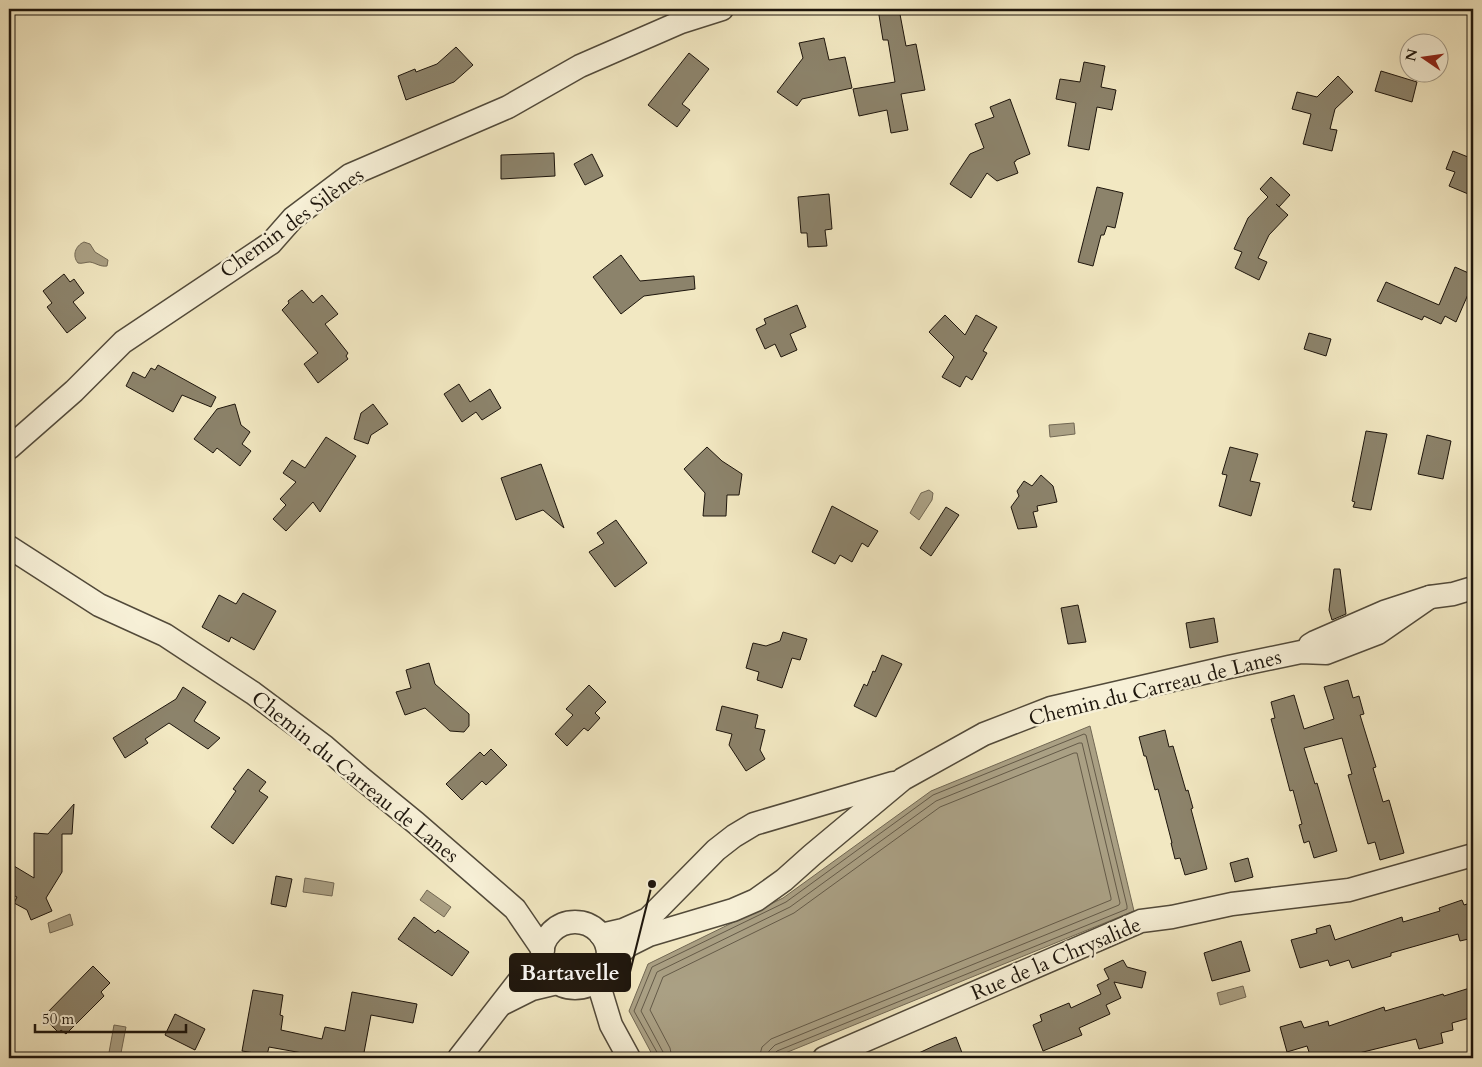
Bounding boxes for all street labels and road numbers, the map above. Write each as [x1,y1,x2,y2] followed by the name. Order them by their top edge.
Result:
[214,161,370,285] street label: Chemin des Silènes
[1026,643,1284,733] street label: Chemin du Carreau de Lanes
[245,684,465,870] street label: Chemin du Carreau de Lanes
[967,910,1145,1008] street label: Rue de la Chrysalide

